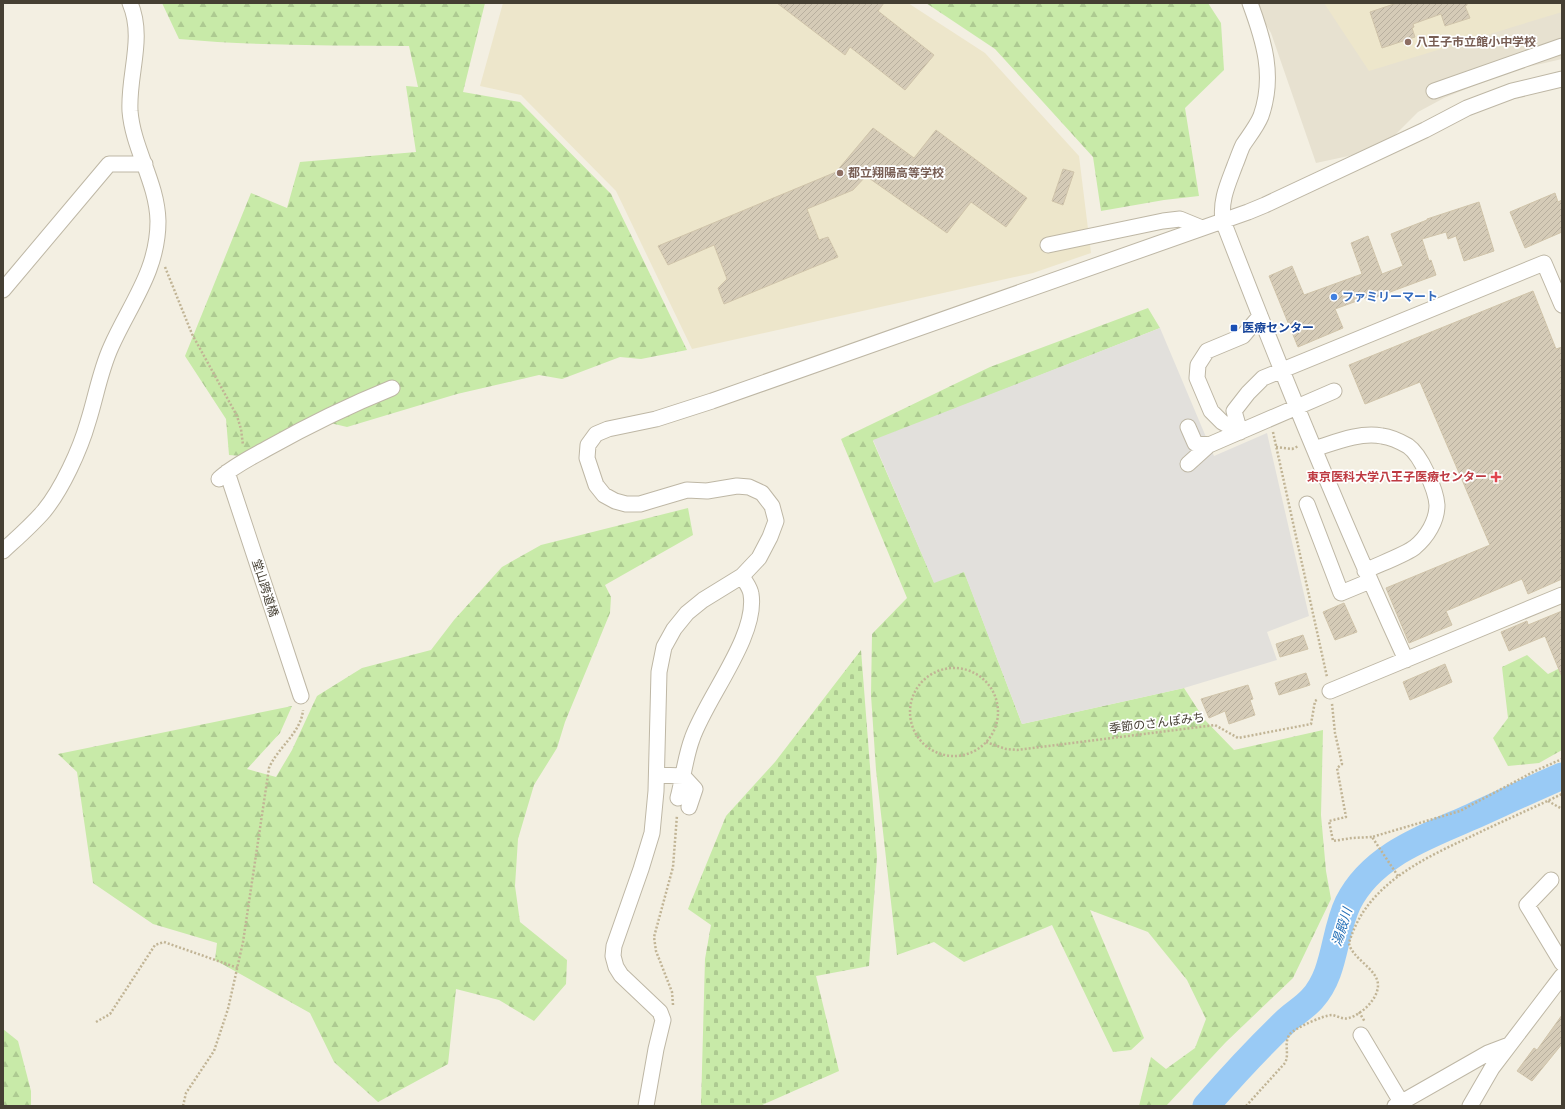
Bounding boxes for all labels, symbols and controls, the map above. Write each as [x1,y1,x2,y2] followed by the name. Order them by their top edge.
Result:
[1416,35,1536,49] place label: 八王子市立館小中学校
[1403,37,1413,47] marker: 八王子市立館小中学校
[848,166,944,180] place label: 都立翔陽高等学校
[835,168,845,178] marker: 都立翔陽高等学校
[1342,290,1438,304] place label: ファミリーマート
[1329,292,1339,302] marker: ファミリーマート
[1242,321,1314,335] place label: 医療センター
[1229,323,1239,333] marker: 医療センター
[1307,470,1487,484] place label: 東京医科大学八王子医療センター
[1490,471,1502,483] marker: 東京医科大学八王子医療センター
[249,557,281,619] street label: 堂山跨道橋
[1108,710,1206,736] street label: 季節のさんぽみち
[1329,904,1355,948] water label: 湯殿川

